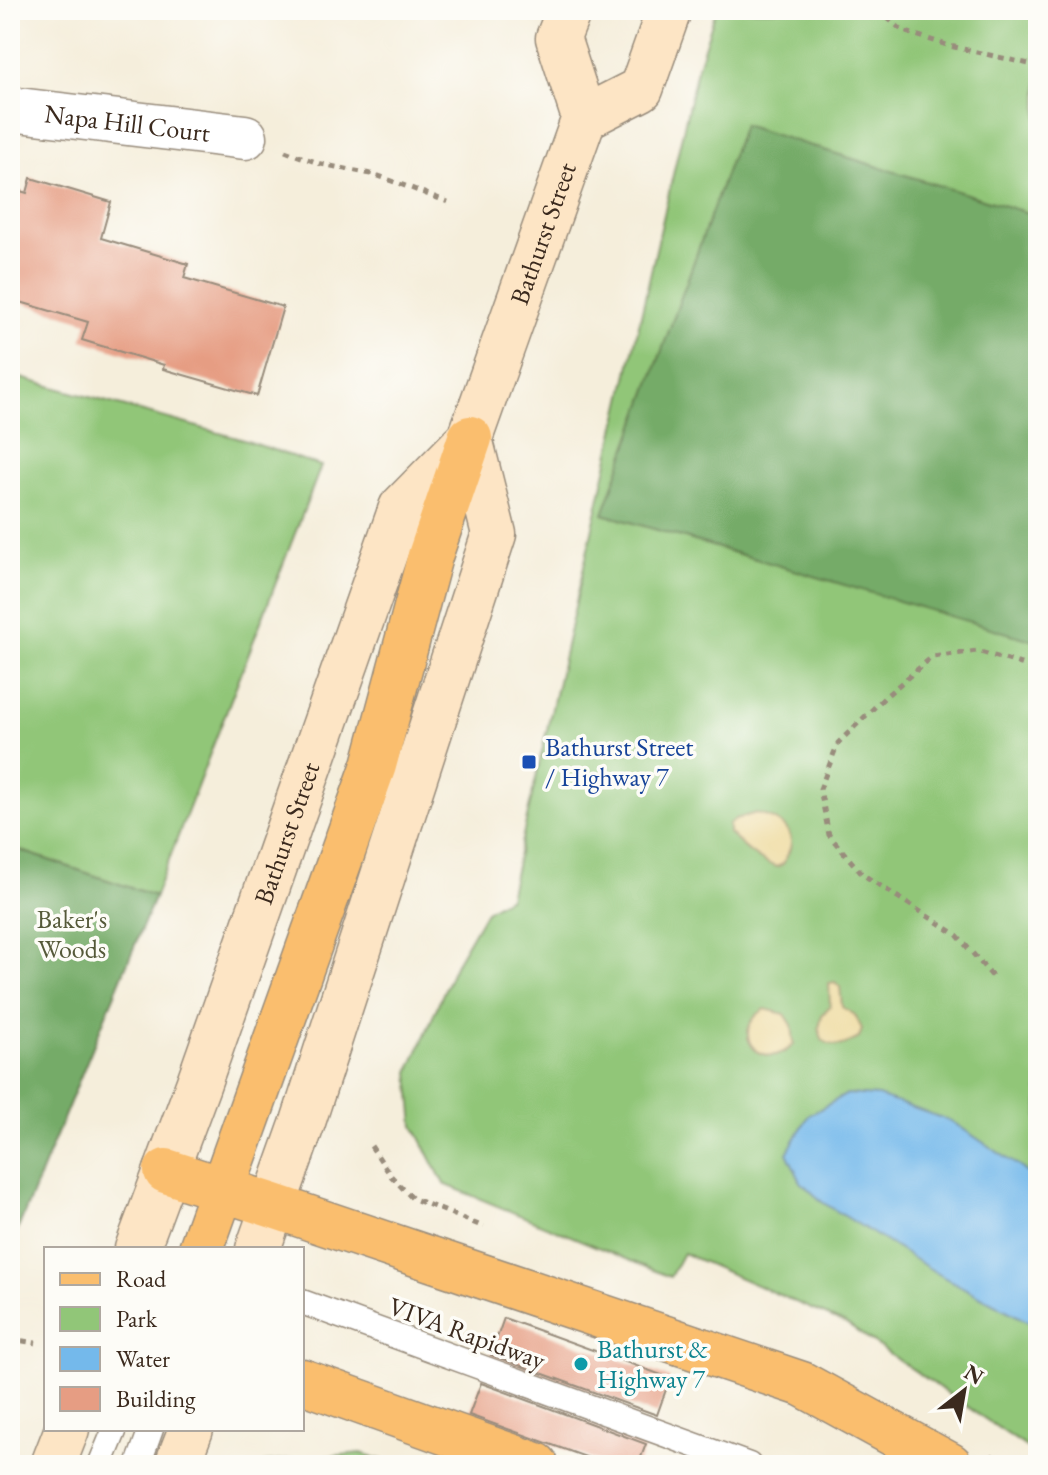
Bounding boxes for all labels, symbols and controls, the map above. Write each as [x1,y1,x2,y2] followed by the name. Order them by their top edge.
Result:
[42,96,212,150] street label: Napa Hill Court
[502,158,584,309] street label: Bathurst Street
[545,730,693,794] place label: Bathurst Street / Highway 7
[520,753,538,771] marker: Bathurst Street / Highway 7
[246,757,327,909] street label: Bathurst Street
[37,902,107,966] park label: Baker's Woods
[44,1247,304,1431] legend
[116,1263,167,1294] text: Road
[384,1289,551,1377] street label: VIVA Rapidway
[116,1303,158,1334] text: Park
[597,1332,708,1396] place label: Bathurst & Highway 7
[116,1343,170,1374] text: Water
[924,1351,1004,1431] north arrow
[572,1355,590,1373] marker: Bathurst & Highway 7
[959,1357,989,1391] text: N
[116,1383,196,1414] text: Building

